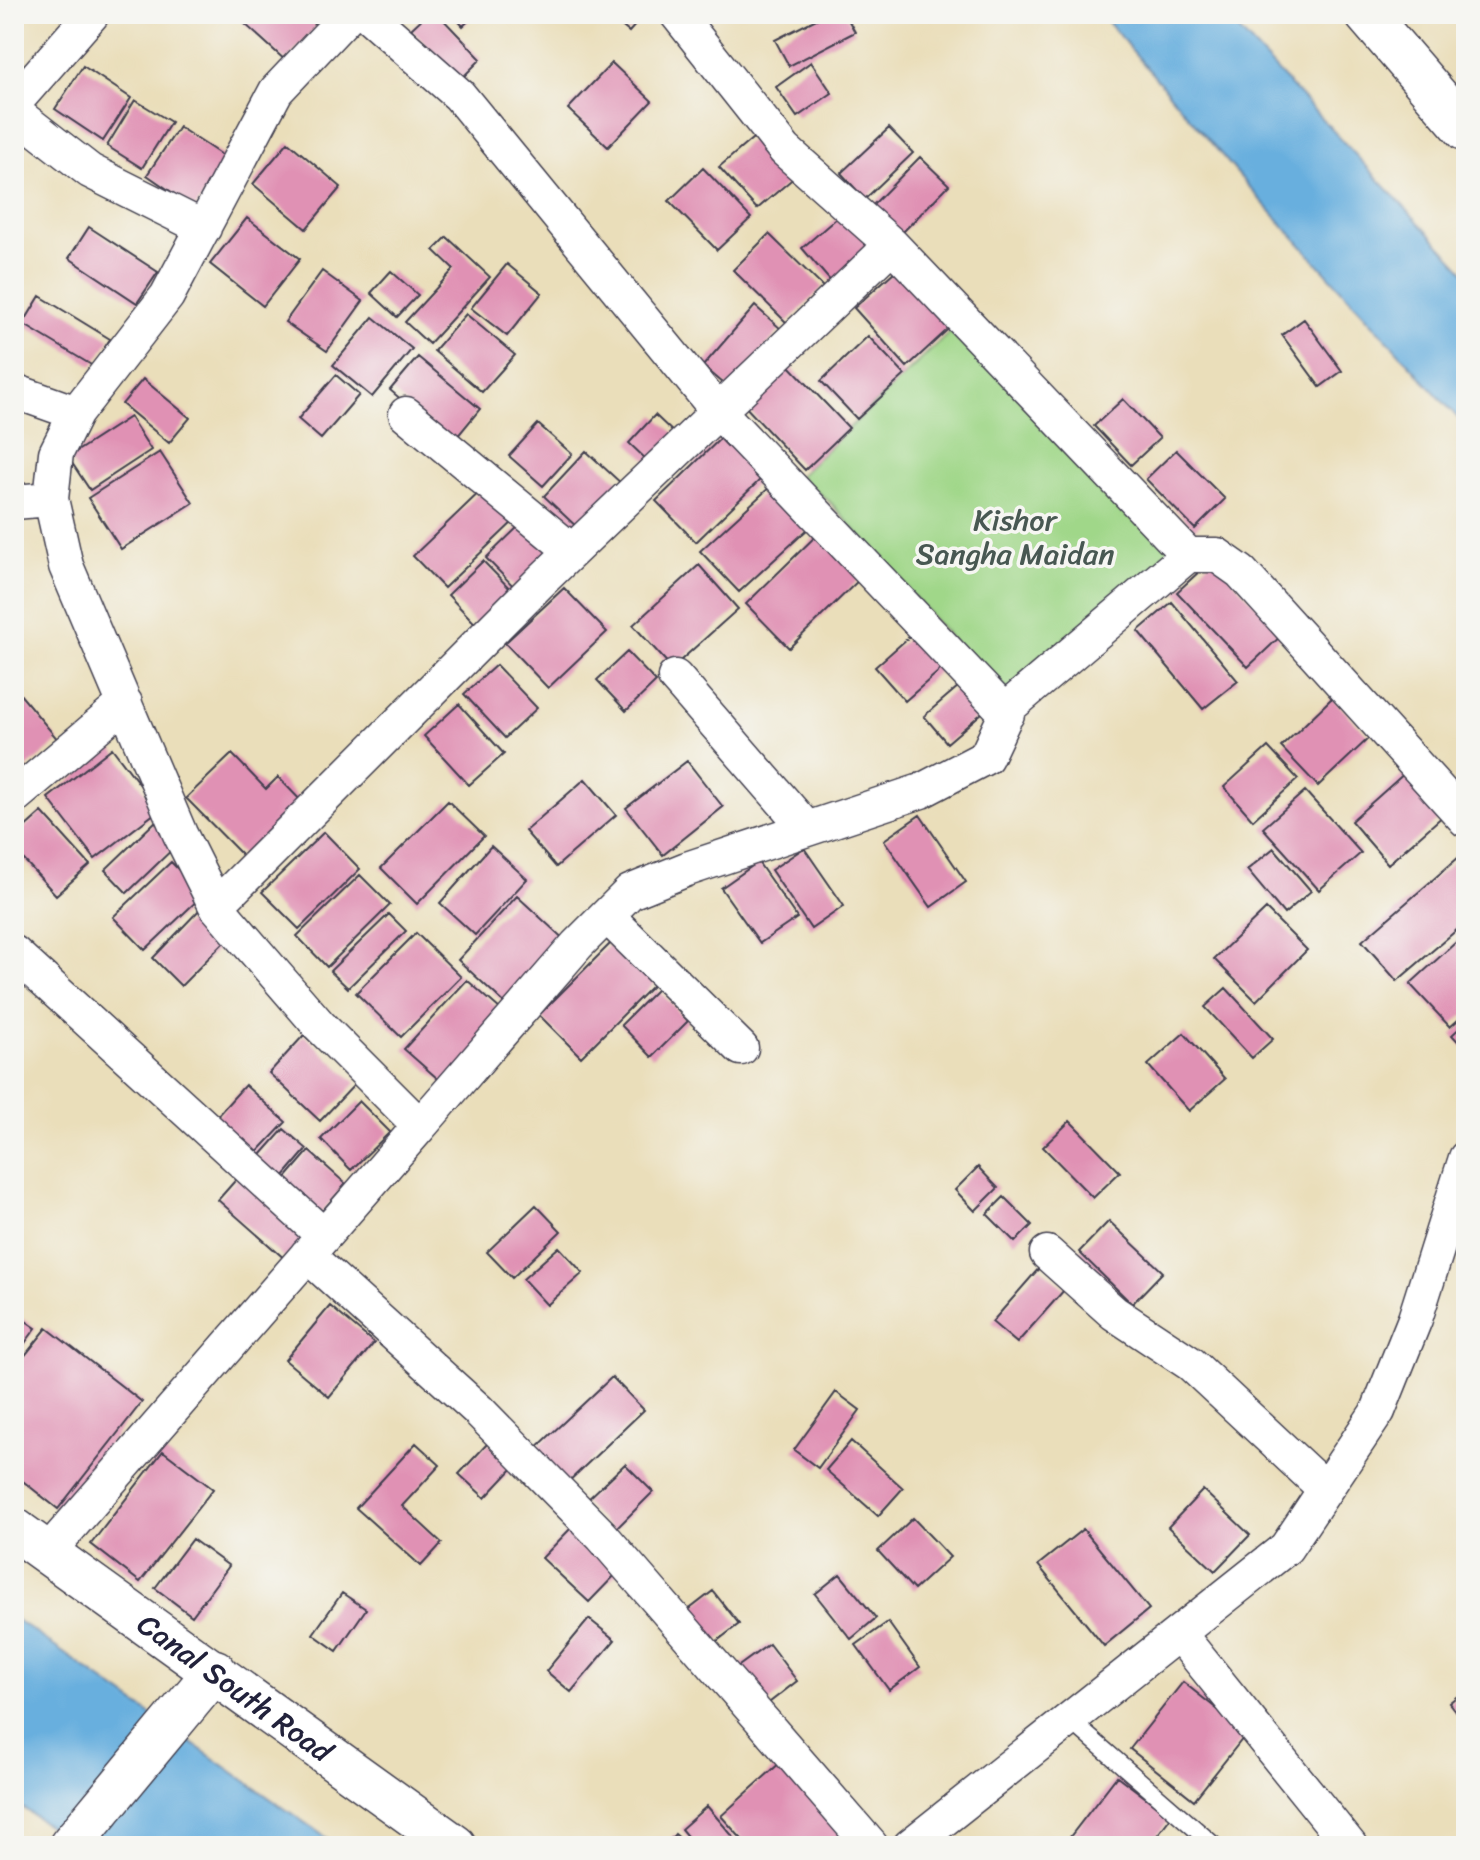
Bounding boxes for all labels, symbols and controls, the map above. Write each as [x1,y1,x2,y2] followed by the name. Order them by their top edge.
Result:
[916,493,1114,581] park label: Kishor Sangha Maidan
[125,1598,346,1778] street label: Canal South Road

